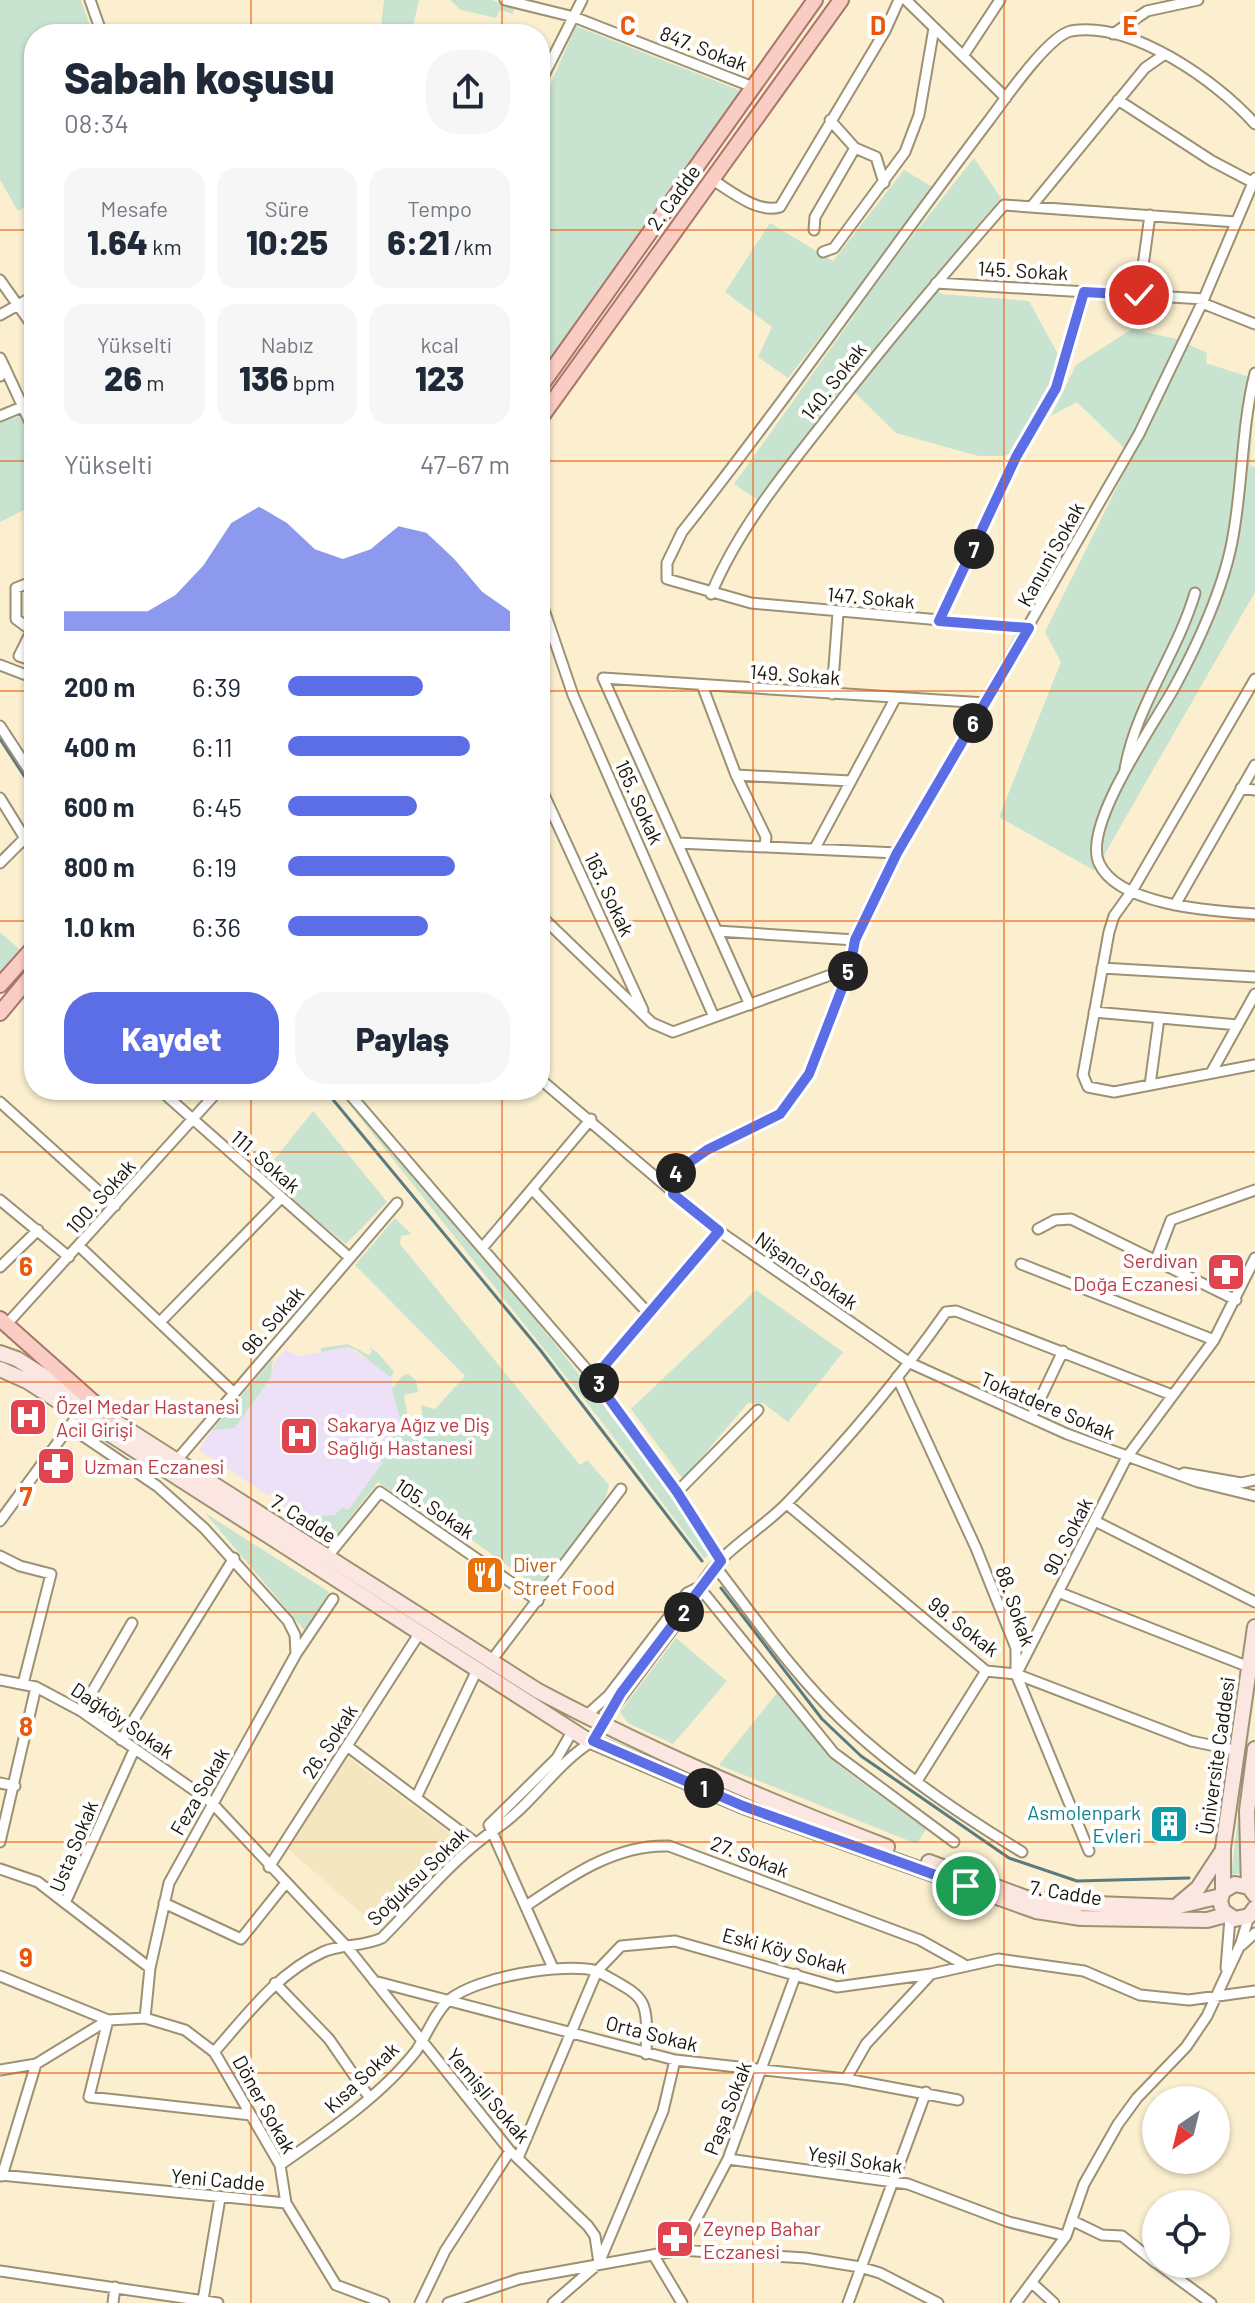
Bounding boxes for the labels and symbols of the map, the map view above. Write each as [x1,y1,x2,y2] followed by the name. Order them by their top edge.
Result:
[620,9,636,40] text: C
[870,9,886,40] text: D
[1122,9,1138,40] text: E
[657,20,751,76] street label: 847. Sokak
[641,160,705,234] street label: 2. Cadde
[977,256,1069,284] street label: 145. Sokak
[1105,261,1173,329] pin
[795,338,871,424] street label: 140. Sokak
[1011,498,1089,610] street label: Kanuni Sokak
[954,529,994,569] pin: 7
[826,581,916,613] street label: 147. Sokak
[749,659,841,689] street label: 149. Sokak
[953,703,993,743] pin: 6
[611,756,669,848] street label: 165. Sokak
[580,848,640,940] street label: 163. Sokak
[828,951,868,991] pin: 5
[227,1125,305,1197] street label: 111. Sokak
[656,1153,696,1193] pin: 4
[60,1154,140,1238] street label: 100. Sokak
[751,1226,863,1314] street label: Nişancı Sokak
[1073,1248,1198,1295] place label: Serdivan Doğa Eczanesi
[19,1250,33,1281] text: 6
[1205,1251,1247,1293] pharmacy icon: Serdivan Doğa Eczanesi
[236,1281,308,1359] street label: 96. Sokak
[579,1363,619,1403] pin: 3
[977,1366,1119,1444] street label: Tokatdere Sokak
[56,1394,239,1441] place label: Özel Medar Hastanesi Acil Girişi
[7,1396,49,1438] hospital icon: Özel Medar Hastanesi Acil Girişi
[327,1412,490,1459] place label: Sakarya Ağız ve Diş Sağlığı Hastanesi
[278,1415,320,1457] hospital icon: Sakarya Ağız ve Diş Sağlığı Hastanesi
[35,1445,77,1487] pharmacy icon: Uzman Eczanesi
[84,1454,224,1478] place label: Uzman Eczanesi
[391,1473,479,1543] street label: 105. Sokak
[20,1480,33,1511] text: 7
[267,1489,341,1547] street label: 7. Cadde
[1037,1493,1097,1579] street label: 90. Sokak
[513,1552,615,1599] place label: Diver Street Food
[464,1554,506,1596] restaurant icon: Diver Street Food
[991,1563,1041,1649] street label: 88. Sokak
[924,1591,1004,1661] street label: 99. Sokak
[664,1592,704,1632] pin: 2
[1193,1676,1239,1836] street label: Üniversite Caddesi
[67,1677,179,1763] street label: Dağköy Sokak
[296,1700,362,1782] street label: 26. Sokak
[19,1710,33,1741] text: 8
[164,1743,234,1839] street label: Feza Sokak
[684,1768,724,1808] pin: 1
[44,1797,102,1895] street label: Usta Sokak
[1027,1800,1141,1847] place label: Asmolenpark Evleri
[1148,1803,1190,1845] building icon: Asmolenpark Evleri
[362,1822,472,1930] street label: Soğuksu Sokak
[708,1830,792,1882] street label: 27. Sokak
[932,1852,1000,1920] pin
[1028,1874,1104,1910] street label: 7. Cadde
[720,1922,850,1978] street label: Eski Köy Sokak
[19,1941,33,1972] text: 9
[603,2010,701,2056] street label: Orta Sokak
[319,2037,403,2117] street label: Kısa Sokak
[442,2043,536,2147] street label: Yemişli Sokak
[228,2051,302,2157] street label: Döner Sokak
[698,2058,756,2158] street label: Paşa Sokak
[1142,2086,1230,2174] north arrow
[806,2140,904,2178] street label: Yeşil Sokak
[170,2163,266,2195] street label: Yeni Cadde
[703,2216,821,2263] place label: Zeynep Bahar Eczanesi
[654,2218,696,2260] pharmacy icon: Zeynep Bahar Eczanesi

